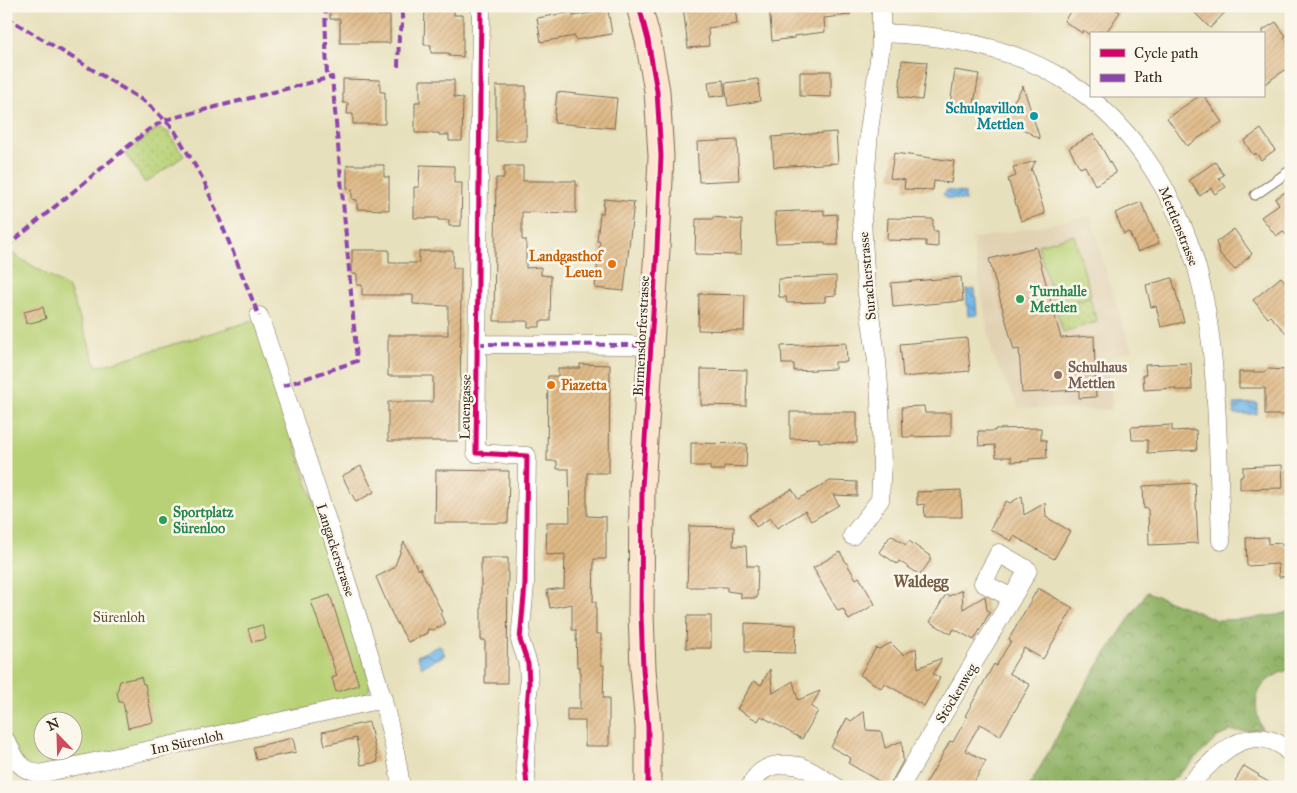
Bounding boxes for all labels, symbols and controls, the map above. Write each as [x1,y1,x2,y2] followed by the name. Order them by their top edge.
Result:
[1090,32,1264,98] legend
[1134,44,1199,62] text: Cycle path
[1134,68,1163,86] text: Path
[945,100,1024,133] place label: Schulpavillon Mettlen
[1028,110,1040,122] marker: Schulpavillon Mettlen
[1155,184,1202,269] street label: Mettlenstrasse
[855,231,880,321] street label: Suracherstrasse
[529,248,604,281] place label: Landgasthof Leuen
[606,258,618,270] marker: Landgasthof Leuen
[630,275,653,397] street label: Birmensdorferstrasse
[1029,283,1087,316] place label: Turnhalle Mettlen
[1014,293,1026,305] marker: Turnhalle Mettlen
[1068,359,1127,392] place label: Schulhaus Mettlen
[1052,369,1064,381] marker: Schulhaus Mettlen
[456,374,475,440] street label: Leuengasse
[561,377,608,394] place label: Piazetta
[545,379,557,391] marker: Piazetta
[312,501,359,599] street label: Langackerstrasse
[173,504,234,537] place label: Sportplatz Sürenloo
[157,514,169,526] marker: Sportplatz Sürenloo
[893,572,949,592] district label: Waldegg
[93,609,146,626] park label: Sürenloh
[932,660,981,726] street label: Stöckenweg
[32,710,82,760] north arrow
[44,714,62,735] text: N
[149,726,225,758] street label: Im Sürenloh

